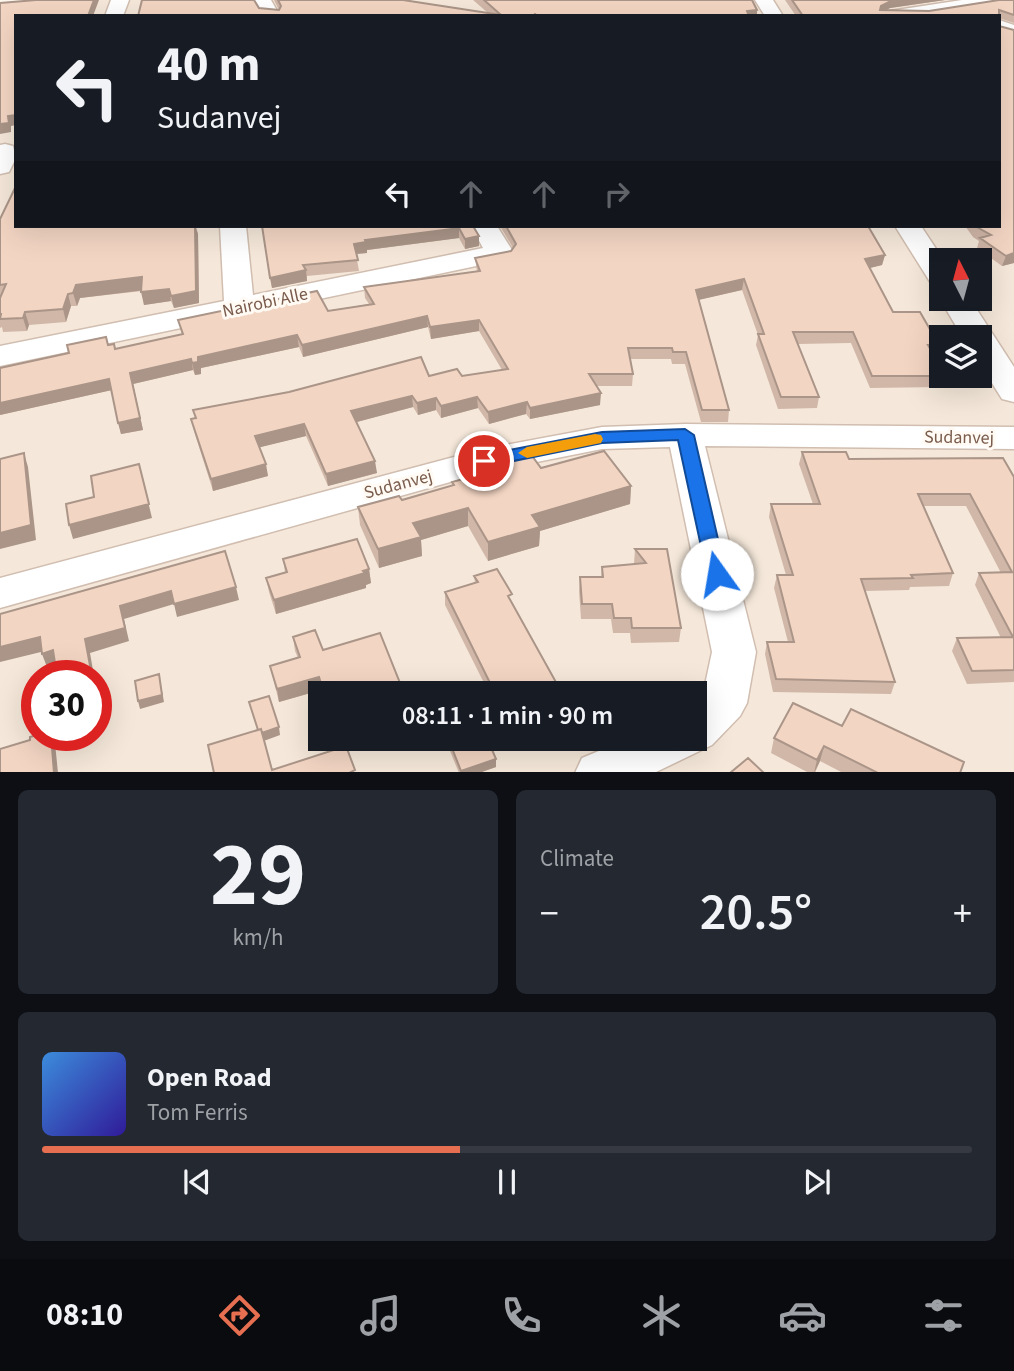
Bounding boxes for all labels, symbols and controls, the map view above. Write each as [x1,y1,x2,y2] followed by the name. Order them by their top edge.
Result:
[157,30,261,100] text: 40 m
[42,42,133,133] icon: left
[157,95,282,141] text: Sudanvej
[379,175,417,213] icon: left
[452,175,490,213] icon: ahead
[525,175,563,213] icon: ahead
[598,175,636,213] icon: right
[929,248,992,312] north arrow
[929,248,992,388] map controls
[220,281,310,324] street label: Nairobi Alle
[929,325,992,388] button: layers
[924,424,994,451] street label: Sudanvej
[454,431,514,491] pin
[465,442,503,480] icon: arrive
[361,463,435,506] street label: Sudanvej
[680,537,754,611] position arrow
[21,660,112,751] speed limit sign: 30
[402,697,613,734] text: 08:11 · 1 min · 90 m
[210,811,306,940] text: 29
[540,842,614,875] text: Climate
[700,876,812,950] text: 20.5°
[540,887,559,941] text: −
[953,887,972,941] text: +
[232,921,284,954] text: km/h
[147,1059,272,1096] text: Open Road
[147,1096,248,1129] text: Tom Ferris
[178,1163,216,1201] icon: previous
[488,1163,526,1201] icon: pause
[798,1163,836,1201] icon: next
[215,1291,264,1340] icon: directions
[356,1291,405,1340] icon: music
[497,1291,546,1340] icon: phone
[637,1291,686,1340] icon: climate
[778,1291,827,1340] icon: car
[919,1291,968,1340] icon: filters
[46,1292,123,1338] text: 08:10

